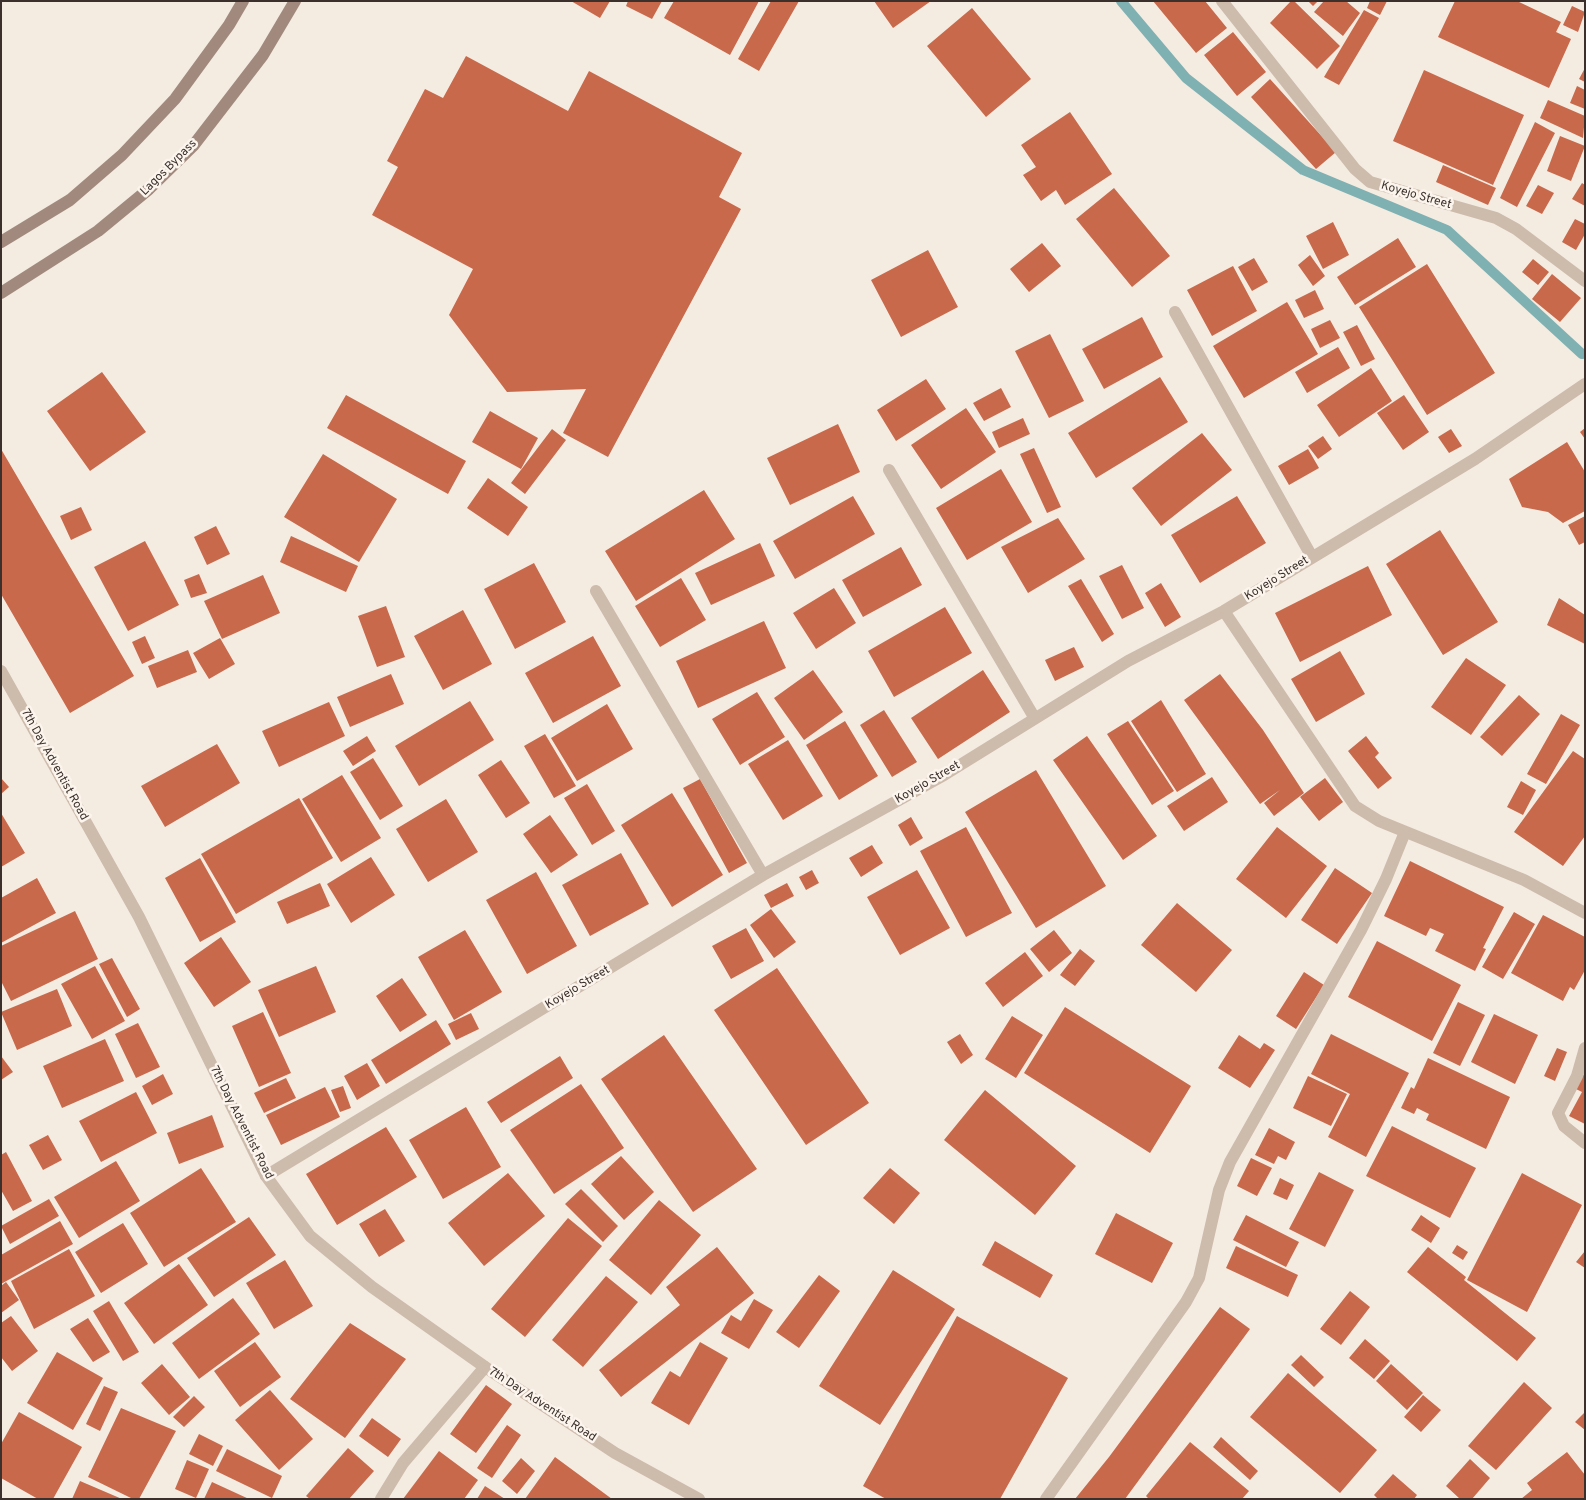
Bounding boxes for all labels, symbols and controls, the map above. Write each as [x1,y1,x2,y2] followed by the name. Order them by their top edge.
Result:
[138,137,200,199] street label: Lagos Bypass
[1379,179,1453,213] street label: Koyejo Street
[1242,554,1312,604] street label: Koyejo Street
[17,707,91,823] street label: 7th Day Adventist Road
[893,759,963,807] street label: Koyejo Street
[543,963,613,1013] street label: Koyejo Street
[206,1064,276,1182] street label: 7th Day Adventist Road
[486,1365,598,1445] street label: 7th Day Adventist Road

